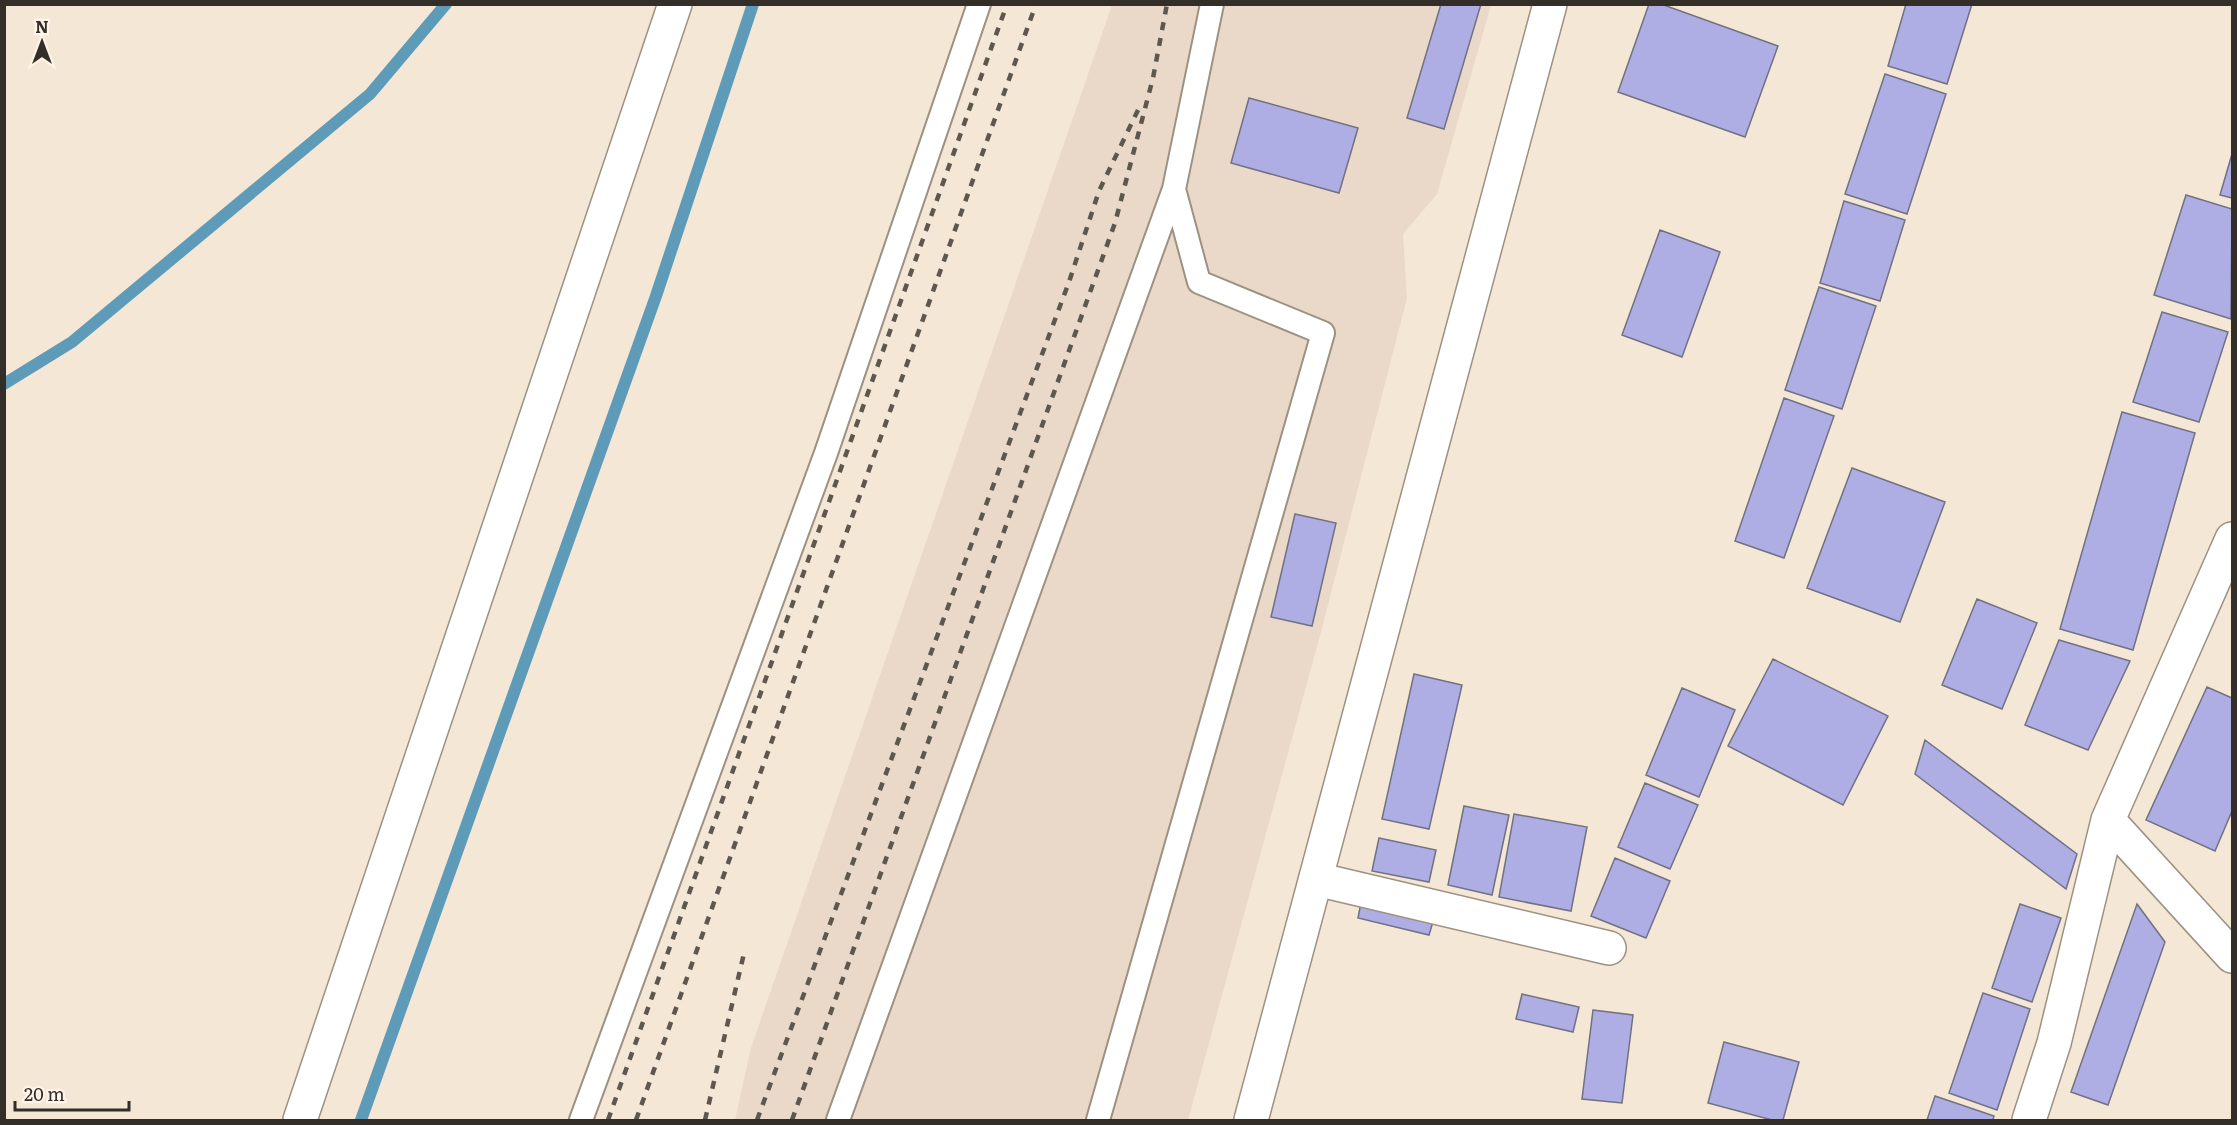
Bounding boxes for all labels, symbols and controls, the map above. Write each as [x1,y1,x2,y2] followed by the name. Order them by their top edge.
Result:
[12,12,72,72] north arrow
[35,14,49,38] text: N
[15,1074,129,1112] scale bar
[24,1080,65,1107] text: 20 m

